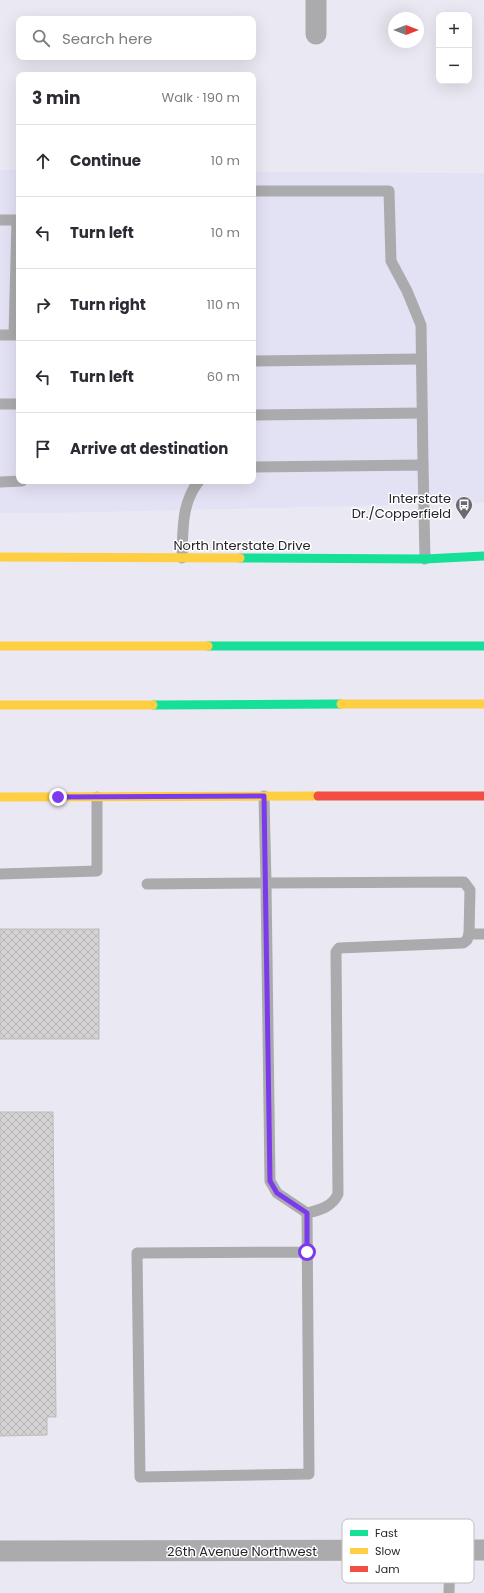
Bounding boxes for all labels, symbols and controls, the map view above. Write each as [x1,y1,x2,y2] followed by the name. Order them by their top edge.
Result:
[388,12,424,48] north arrow
[436,12,472,84] map controls
[436,12,472,48] button: +
[16,16,256,60] search box
[30,27,52,49] icon: search
[62,28,152,49] text: Search here
[436,48,472,84] button: −
[32,86,80,110] text: 3 min
[162,88,240,107] text: Walk · 190 m
[32,150,54,172] icon: ahead
[70,150,141,171] text: Continue
[211,151,240,170] text: 10 m
[32,222,54,244] icon: left
[70,222,134,243] text: Turn left
[211,223,240,242] text: 10 m
[32,294,54,316] icon: right
[70,294,146,315] text: Turn right
[207,295,240,314] text: 110 m
[32,366,54,388] icon: left
[70,366,134,387] text: Turn left
[207,367,240,386] text: 60 m
[32,438,54,460] icon: arrive
[70,438,228,459] text: Arrive at destination
[352,489,451,523] place label: Interstate Dr./Copperfield
[454,495,474,520] bus stop icon: Interstate Dr./Copperfield
[173,536,311,555] street label: North Interstate Drive
[49,788,67,806] route end
[298,1243,316,1261] route start
[342,1519,474,1583] legend
[375,1525,398,1541] text: Fast
[167,1542,317,1561] street label: 26th Avenue Northwest
[375,1543,400,1559] text: Slow
[375,1561,400,1577] text: Jam

